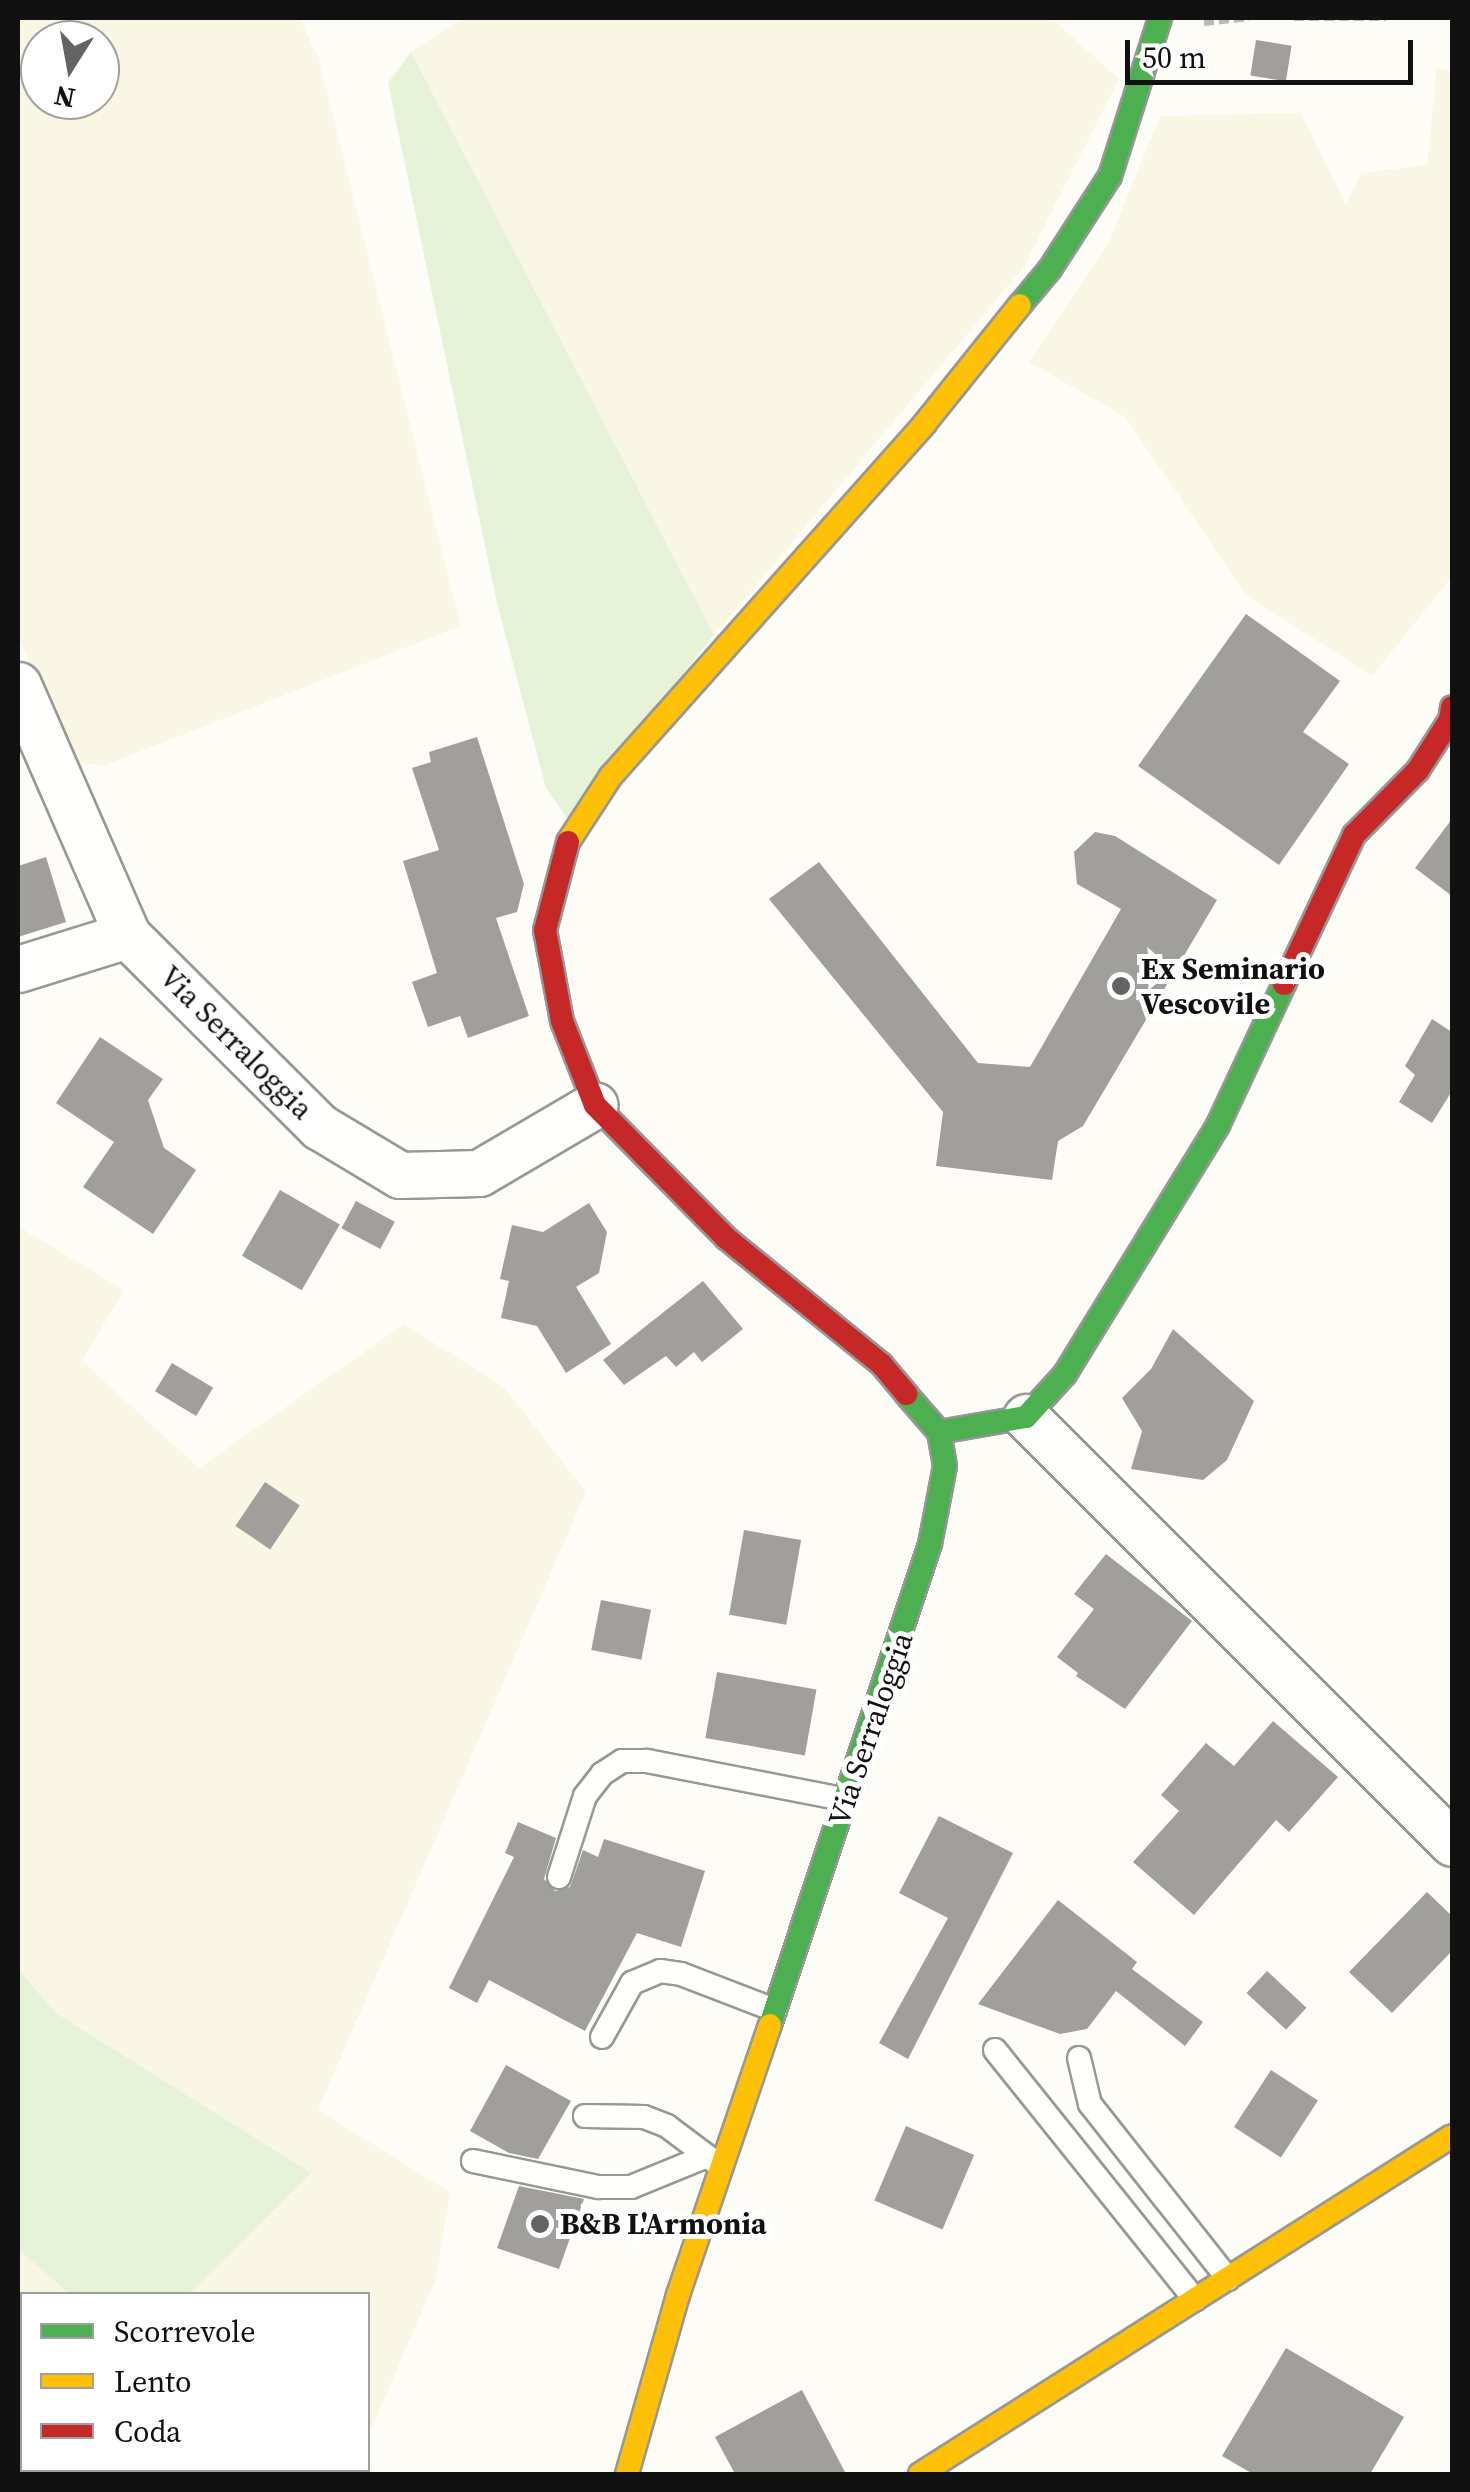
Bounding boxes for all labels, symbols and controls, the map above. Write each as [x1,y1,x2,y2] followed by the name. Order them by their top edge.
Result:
[20,20,120,120] north arrow
[1130,20,1418,82] scale bar
[1142,37,1206,78] text: 50 m
[51,77,78,118] text: N
[1141,951,1325,1022] place label: Ex Seminario Vescovile
[152,959,320,1127] street label: Via Serraloggia
[1110,975,1132,997] marker: Ex Seminario Vescovile
[821,1628,921,1830] street label: Via Serraloggia
[560,2206,767,2242] place label: B&B L'Armonia
[529,2213,551,2235] marker: B&B L'Armonia
[20,2292,370,2472] legend
[114,2311,256,2352] text: Scorrevole
[114,2361,191,2402] text: Lento
[114,2411,181,2452] text: Coda

